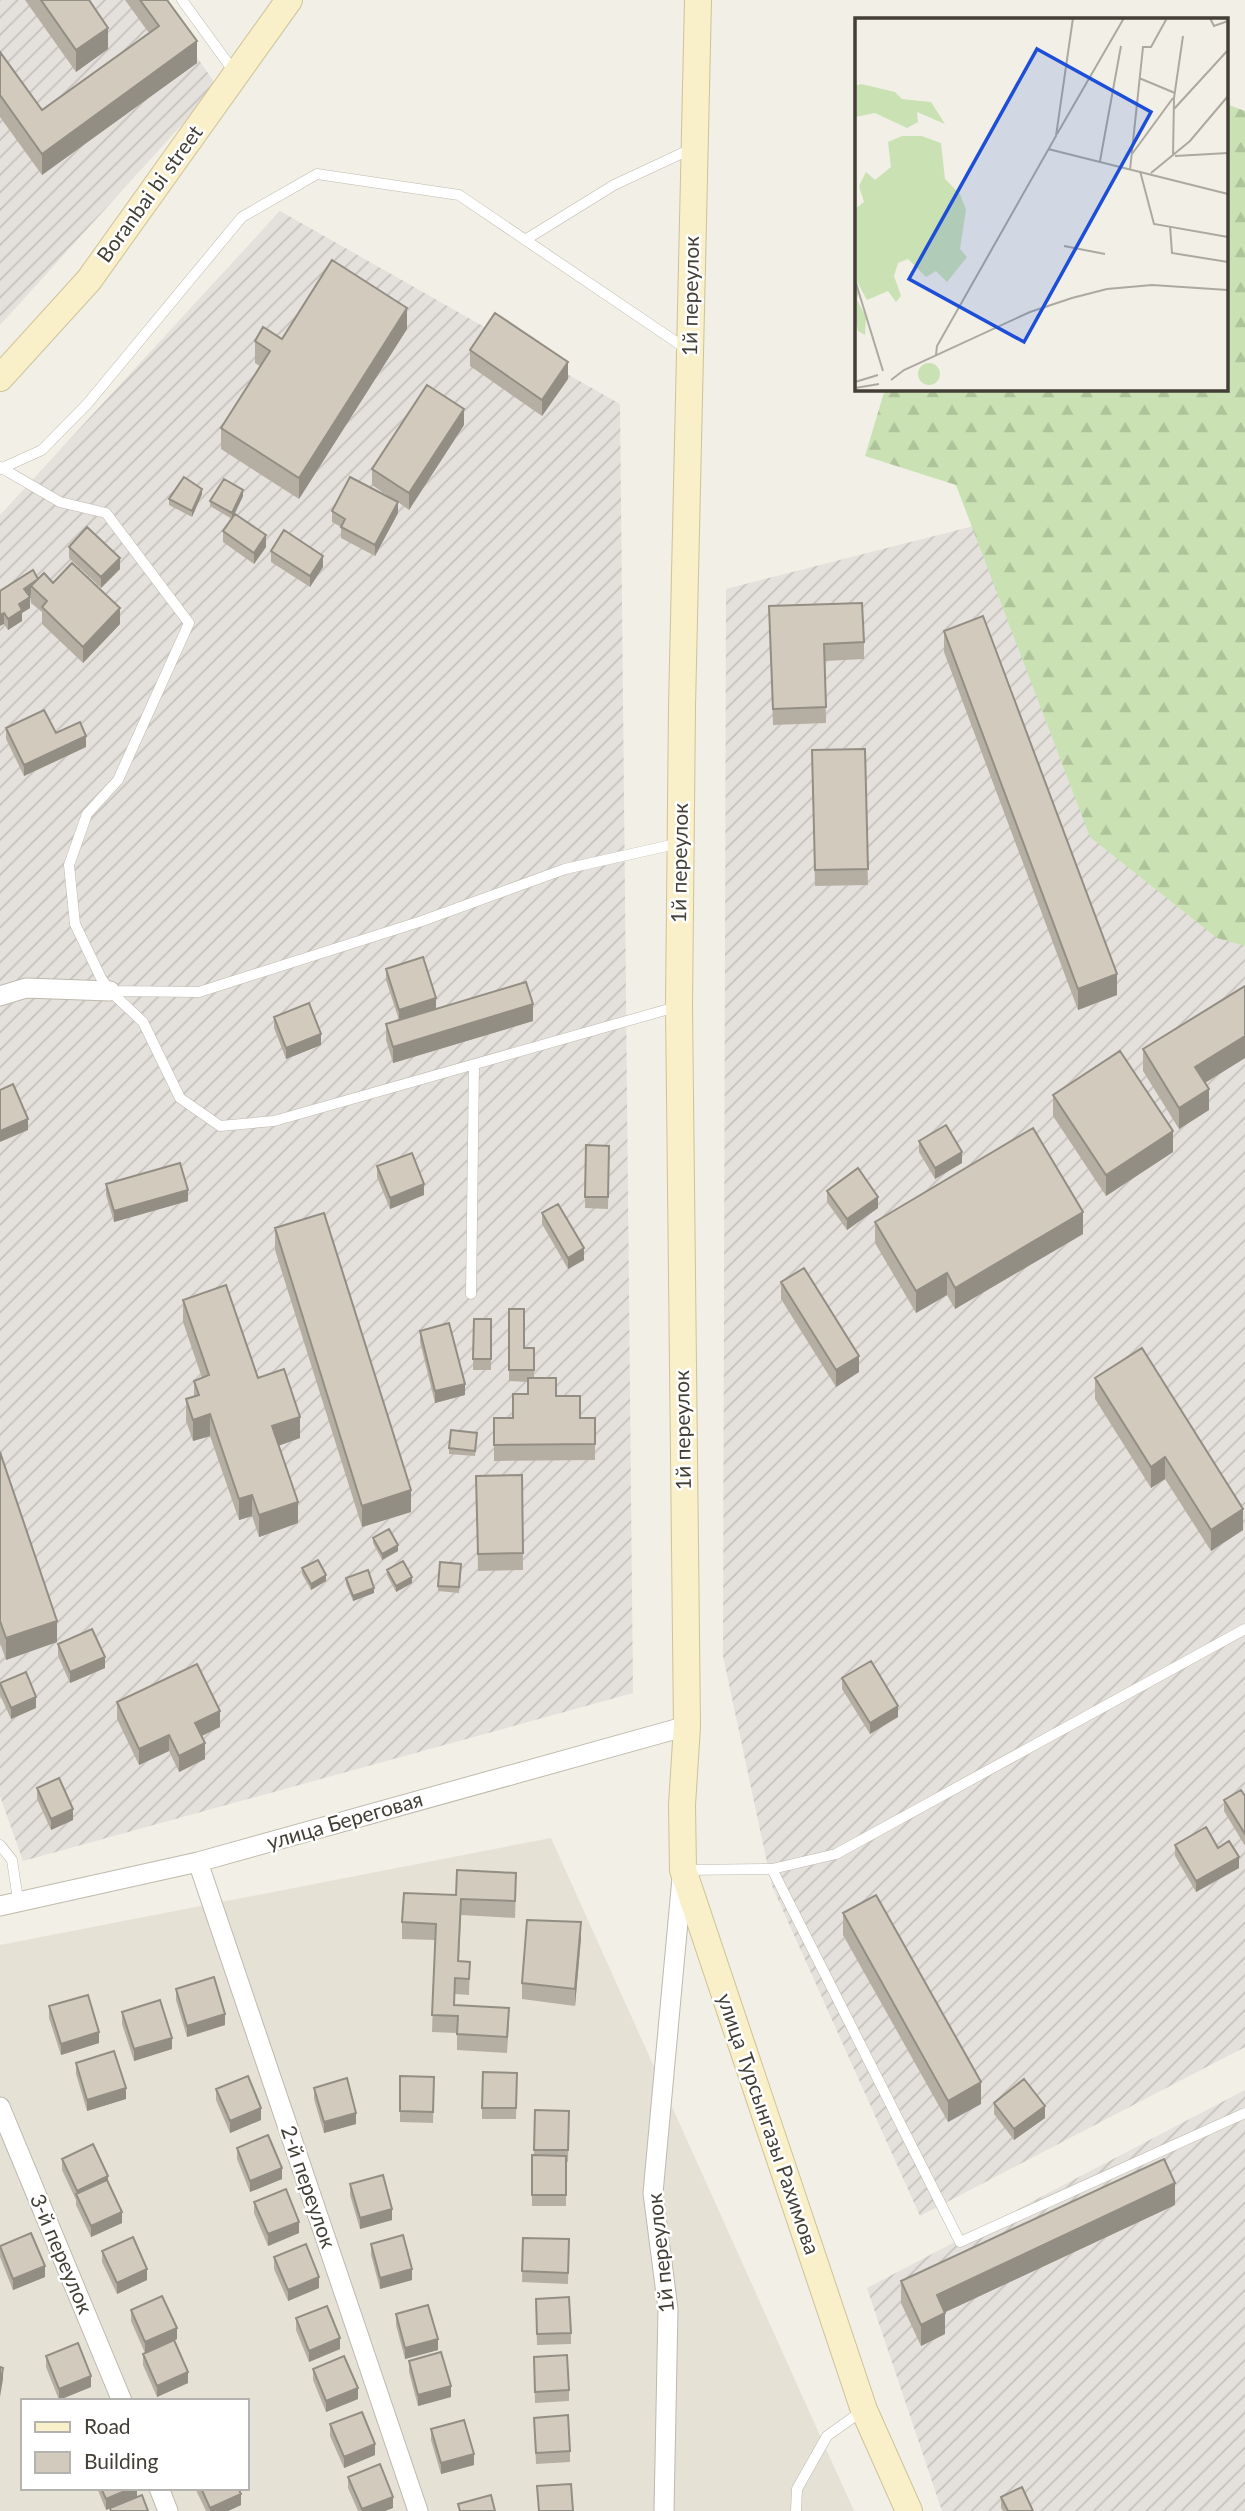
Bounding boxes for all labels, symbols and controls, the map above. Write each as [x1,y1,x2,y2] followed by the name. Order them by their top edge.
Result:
[855,18,1228,390] inset map
[91,119,207,266] street label: Boranbai bi street
[676,236,703,356] street label: 1й переулок
[665,803,692,923] street label: 1й переулок
[668,1370,695,1490] street label: 1й переулок
[264,1785,425,1854] street label: улица Береговая
[713,1990,826,2257] street label: улица Турсынгазы Рахимова
[277,2122,342,2251] street label: 2-й переулок
[26,2190,99,2317] street label: 3-й переулок
[641,2192,678,2314] street label: 1й переулок
[21,2399,248,2490] legend
[84,2413,131,2438] text: Road
[84,2448,159,2473] text: Building

